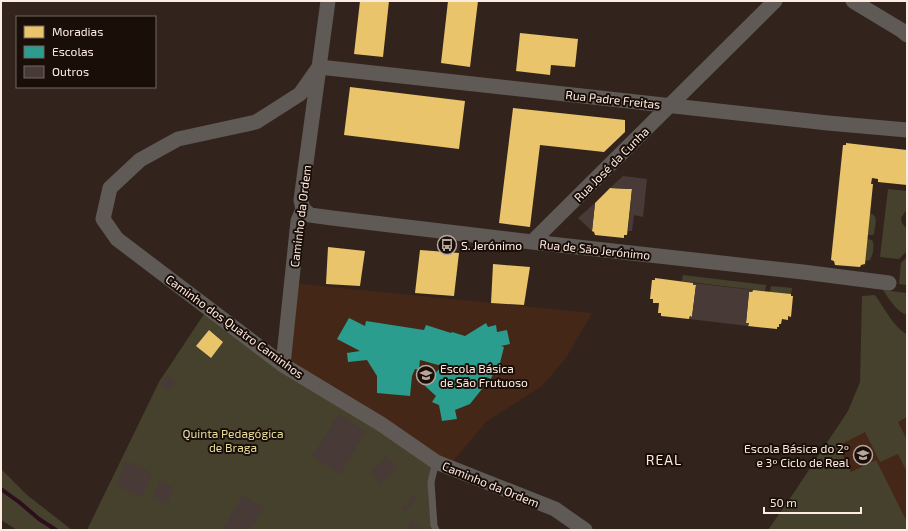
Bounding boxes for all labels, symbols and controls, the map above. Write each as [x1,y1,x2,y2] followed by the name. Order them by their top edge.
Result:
[16,16,156,88] legend
[52,24,103,38] text: Moradias
[52,44,94,58] text: Escolas
[52,64,89,78] text: Outros
[565,87,661,111] street label: Rua Padre Freitas
[571,124,651,204] street label: Rua José da Cunha
[287,164,313,268] street label: Caminho da Ordem
[436,234,458,256] bus stop icon: S. Jerónimo
[539,236,651,262] street label: Rua de São Jerónimo
[461,238,522,252] place label: S. Jerónimo
[163,271,307,381] street label: Caminho dos Quatro Caminhos
[440,361,528,389] place label: Escola Básica de São Frutuoso
[415,364,437,386] school or university icon: Escola Básica de São Frutuoso
[182,426,284,454] park label: Quinta Pedagógica de Braga
[744,441,849,469] place label: Escola Básica do 2º e 3º Ciclo de Real
[852,444,874,466] school or university icon: Escola Básica do 2º e 3º Ciclo de Real
[646,451,682,468] district label: REAL
[441,458,541,510] street label: Caminho da Ordem
[764,489,861,515] scale bar
[770,495,797,509] text: 50 m

